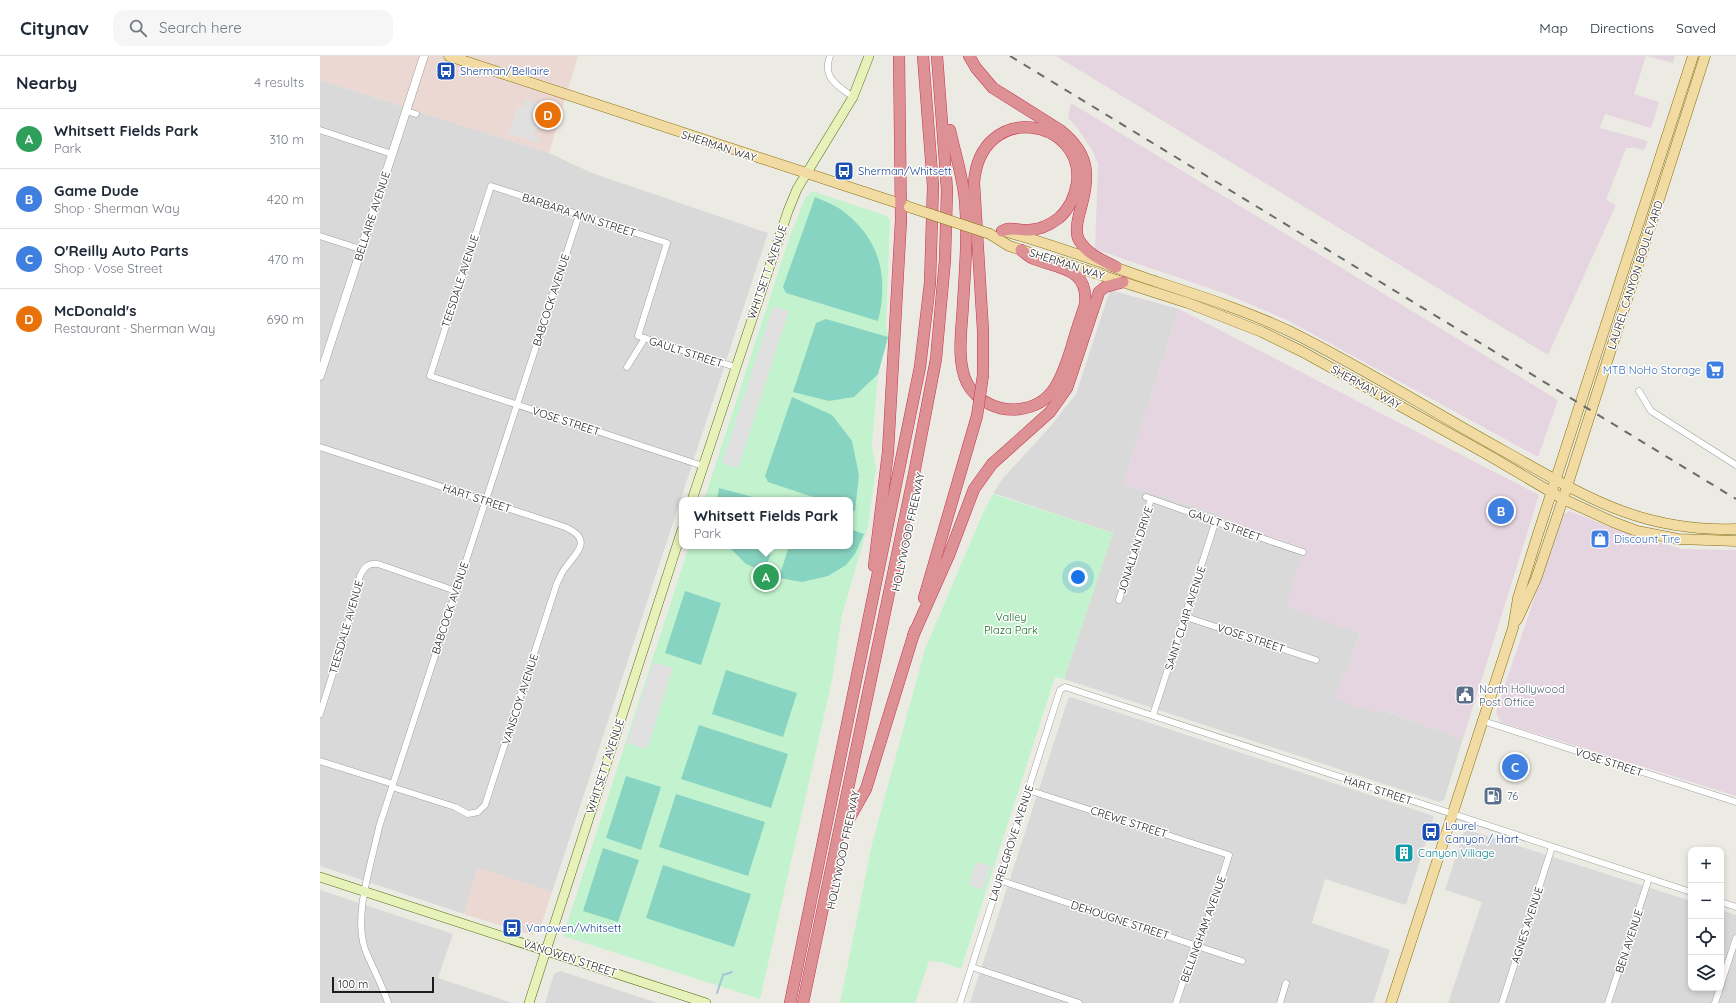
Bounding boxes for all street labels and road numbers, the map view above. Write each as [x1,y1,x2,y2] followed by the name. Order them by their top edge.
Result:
[680,127,758,165] street label: SHERMAN WAY
[351,169,393,263] street label: BELLAIRE AVENUE
[520,190,638,240] street label: BARBARA ANN STREET
[1604,199,1666,351] street label: LAUREL CANYON BOULEVARD
[744,223,790,321] street label: WHITSETT AVENUE
[438,233,482,329] street label: TEESDALE AVENUE
[1028,245,1106,283] street label: SHERMAN WAY
[529,252,573,348] street label: BABCOCK AVENUE
[647,333,725,371] street label: GAULT STREET
[1328,362,1404,412] street label: SHERMAN WAY
[530,403,602,439] street label: VOSE STREET
[889,471,927,593] street label: HOLLYWOOD FREEWAY
[441,480,513,516] street label: HART STREET
[1114,504,1156,596] street label: JONALLAN DRIVE
[1187,505,1264,545] street label: GAULT STREET
[428,560,472,656] street label: BABCOCK AVENUE
[1162,564,1208,672] street label: SAINT CLAIR AVENUE
[326,578,366,676] street label: TEESDALE AVENUE
[1215,620,1287,656] street label: VOSE STREET
[499,652,541,746] street label: VANSCOY AVENUE
[583,717,627,815] street label: WHITSETT AVENUE
[1573,744,1645,780] street label: VOSE STREET
[1342,772,1414,808] street label: HART STREET
[986,783,1036,903] street label: LAURELGROVE AVENUE
[824,789,862,911] street label: HOLLYWOOD FREEWAY
[1089,803,1170,841] street label: CREWE STREET
[1177,874,1229,984] street label: BELLINGHAM AVENUE
[1508,885,1546,965] street label: AGNES AVENUE
[1069,897,1171,943] street label: DEHOUGNE STREET
[1612,907,1646,975] street label: BEN AVENUE
[521,936,619,980] street label: VANOWEN STREET

